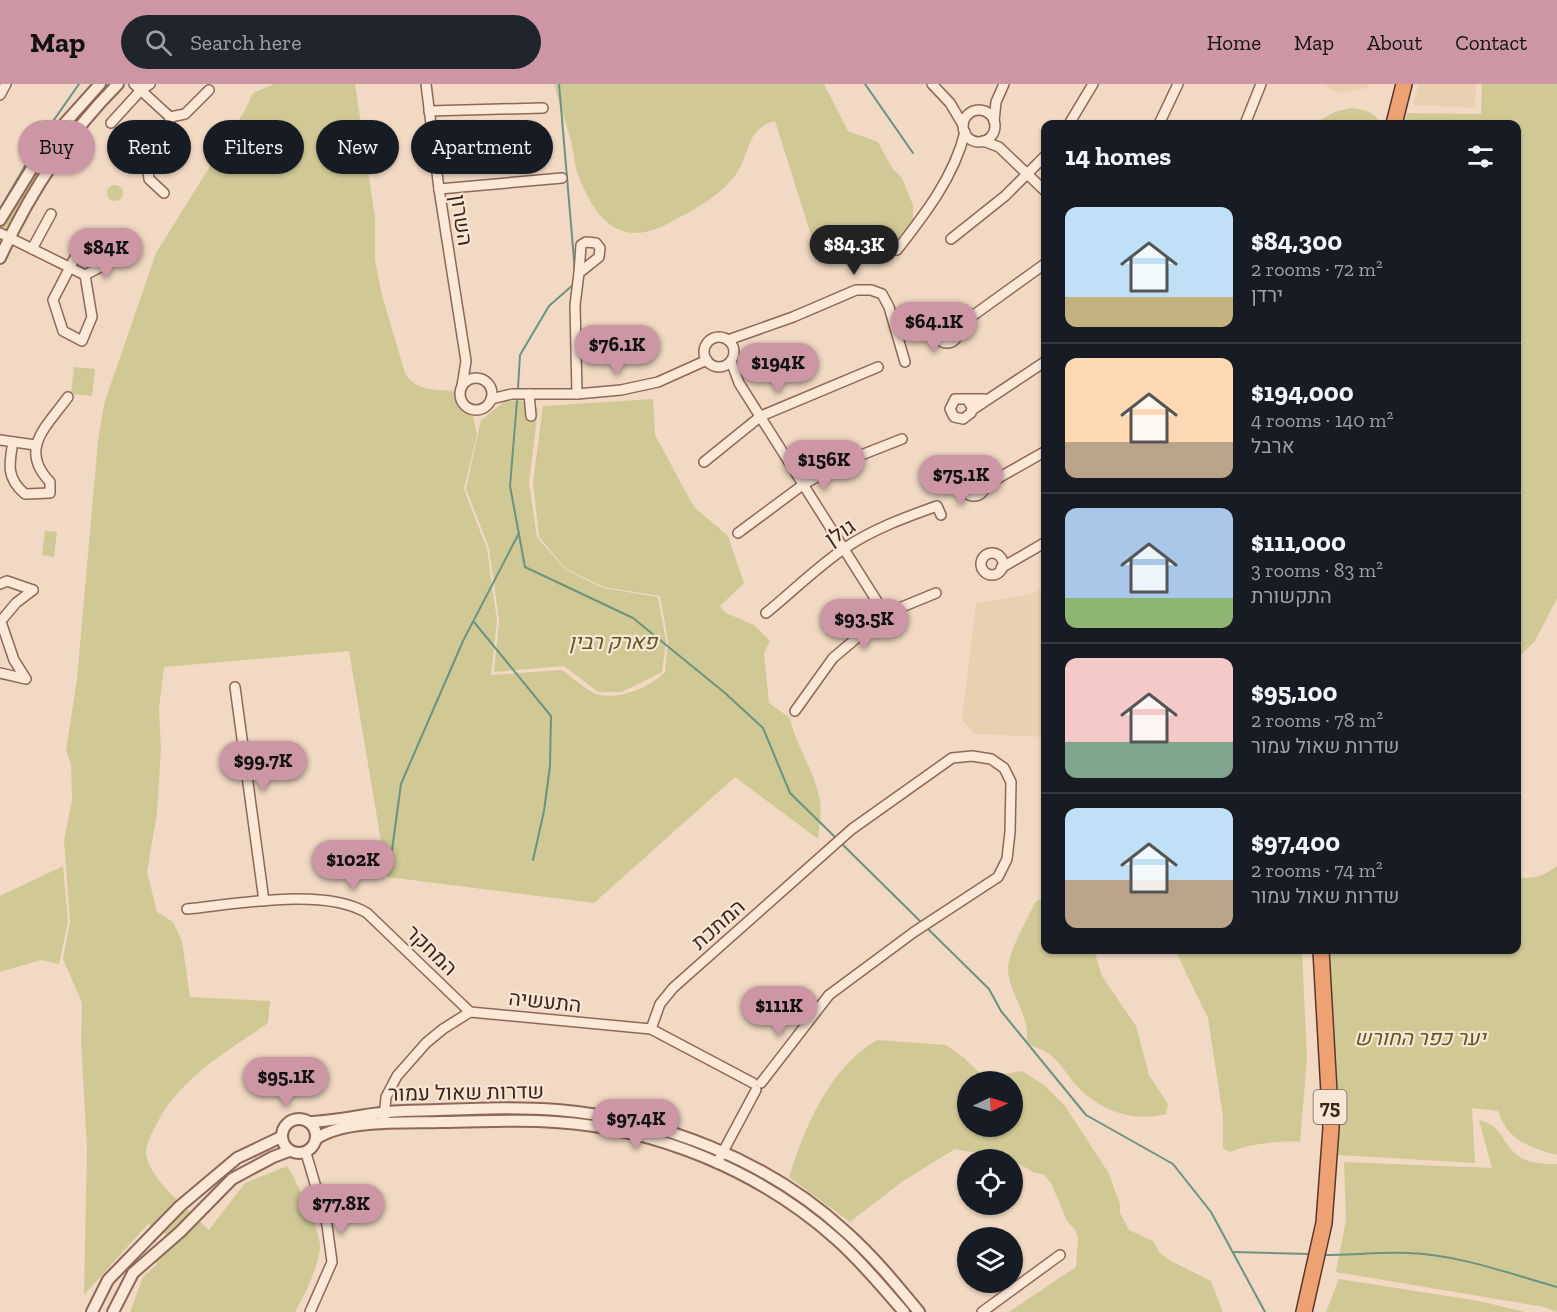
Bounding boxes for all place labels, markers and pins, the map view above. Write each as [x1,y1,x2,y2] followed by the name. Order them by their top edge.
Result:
[805,225,903,276] pin: $84.3K
[70,228,142,279] pin: $84K
[885,302,983,353] pin: $64.1K
[568,325,666,376] pin: $76.1K
[736,343,820,394] pin: $194K
[782,440,866,491] pin: $156K
[912,455,1010,506] pin: $75.1K
[815,599,913,650] pin: $93.5K
[214,741,312,792] pin: $99.7K
[311,840,395,891] pin: $102K
[737,986,821,1037] pin: $111K
[237,1057,335,1108] pin: $95.1K
[587,1099,685,1150] pin: $97.4K
[292,1184,390,1235] pin: $77.8K

